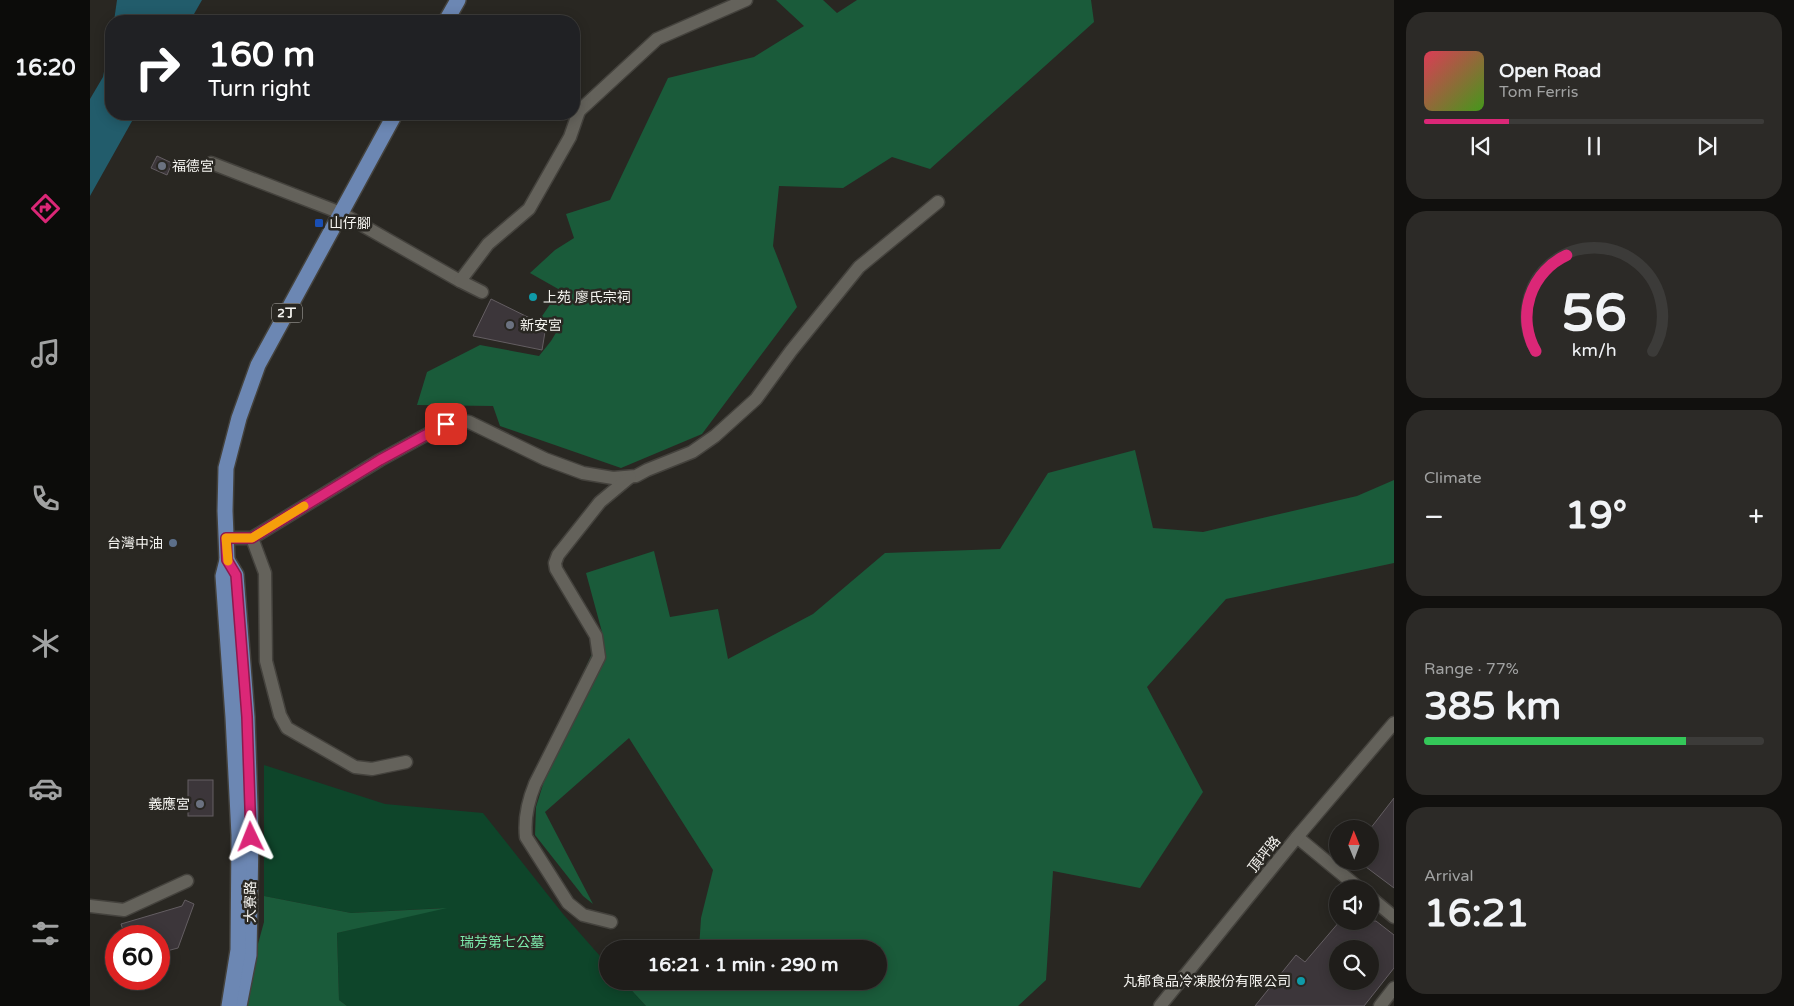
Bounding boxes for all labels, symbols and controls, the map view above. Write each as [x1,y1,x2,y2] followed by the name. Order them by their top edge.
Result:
[208,34,315,76] text: 160 m
[125,35,190,100] icon: right
[15,55,75,81] text: 16:20
[1499,60,1601,82] text: Open Road
[208,76,310,102] text: Turn right
[1499,82,1578,102] text: Tom Ferris
[1467,132,1495,160] icon: previous
[1580,132,1608,160] icon: pause
[1693,132,1721,160] icon: next
[172,158,214,175] place label: 福德宮
[156,160,168,172] marker: 福德宮
[28,191,63,226] icon: directions
[329,215,371,232] place label: 山仔腳
[313,217,325,229] marker: 山仔腳
[1561,282,1627,345] text: 56
[543,289,631,306] place label: 上苑 廖氏宗祠
[527,291,539,303] marker: 上苑 廖氏宗祠
[272,304,302,322] road number: 2丁
[520,317,562,334] place label: 新安宮
[504,319,516,331] marker: 新安宮
[28,336,63,371] icon: music
[1572,340,1616,361] text: km/h
[425,403,467,445] pin
[432,410,460,438] icon: arrive
[1424,468,1482,488] text: Climate
[28,481,63,516] icon: phone
[1565,493,1627,539] text: 19°
[1424,500,1444,534] text: −
[1748,500,1764,534] text: +
[107,535,163,552] place label: 台灣中油
[167,537,179,549] marker: 台灣中油
[28,626,63,661] icon: climate
[1424,659,1519,679] text: Range · 77%
[1424,684,1561,730] text: 385 km
[28,771,63,806] icon: car
[148,796,190,813] place label: 義應宮
[194,798,206,810] marker: 義應宮
[224,810,276,862] position arrow
[1329,820,1379,870] north arrow
[1329,820,1379,990] map controls
[1245,833,1284,876] street label: 頂坪路
[1424,866,1473,886] text: Arrival
[1329,880,1379,930] button: sound
[242,881,259,923] street label: 大寮路
[1424,891,1529,937] text: 16:21
[28,916,63,951] icon: filters
[105,925,170,990] speed limit sign: 60
[460,934,544,951] park label: 瑞芳第七公墓
[1329,940,1379,990] button: search
[647,954,839,976] text: 16:21 · 1 min · 290 m
[1123,973,1291,990] place label: 丸郁食品冷凍股份有限公司
[1295,975,1307,987] marker: 丸郁食品冷凍股份有限公司

